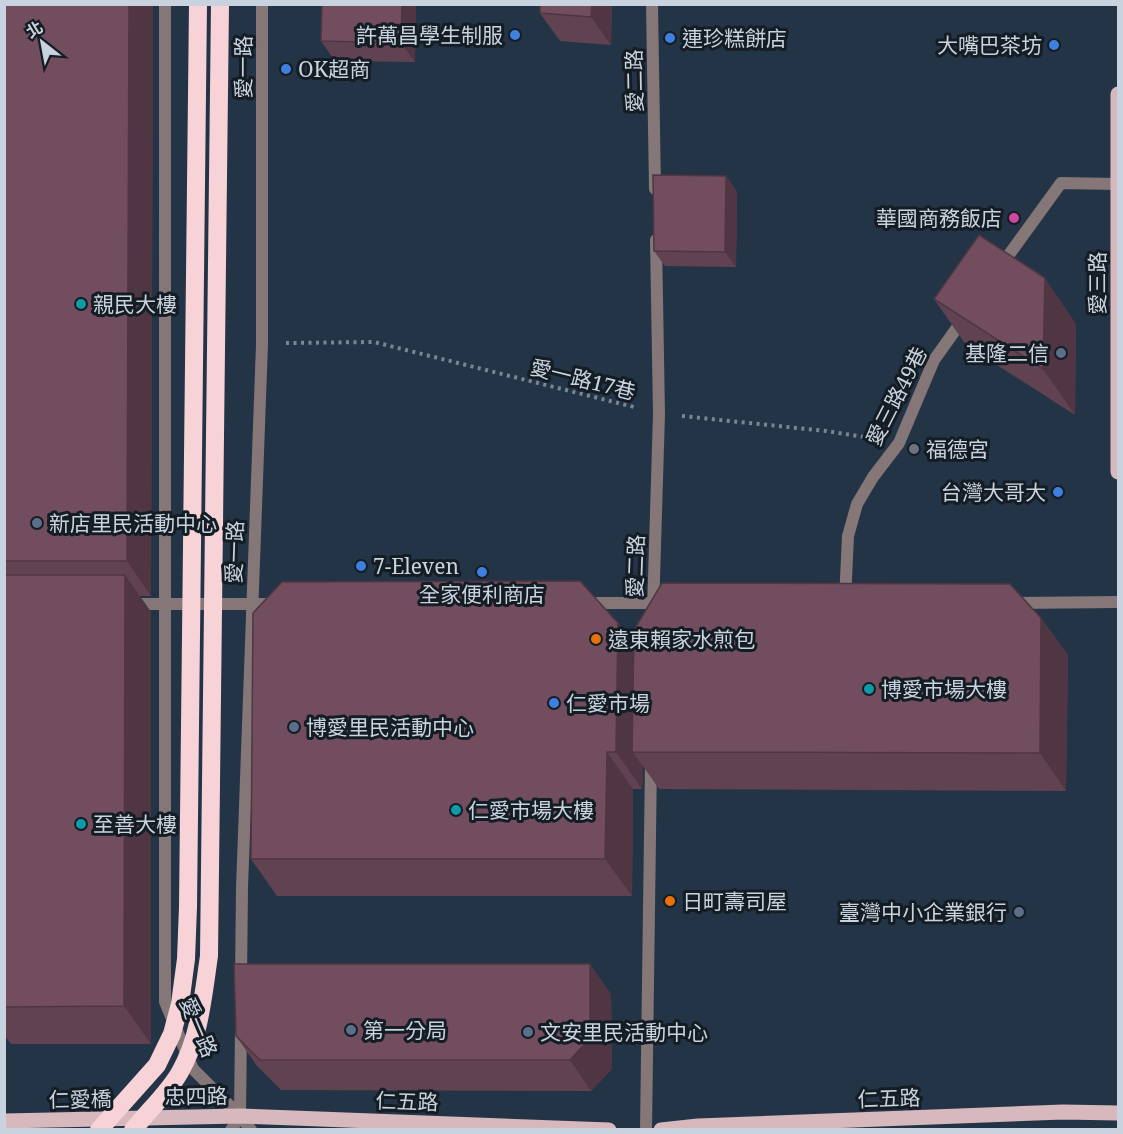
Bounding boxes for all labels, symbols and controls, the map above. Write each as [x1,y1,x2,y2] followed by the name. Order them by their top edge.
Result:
[12,12,72,72] north arrow
[22,16,47,43] text: 北
[356,21,503,49] place label: 許萬昌學生制服
[682,24,787,52] place label: 連珍糕餅店
[508,28,522,42] marker: 許萬昌學生制服
[663,31,677,45] marker: 連珍糕餅店
[937,31,1042,59] place label: 大嘴巴茶坊
[229,36,257,99] street label: 愛一路
[1047,38,1061,52] marker: 大嘴巴茶坊
[619,49,649,113] street label: 愛二路
[298,55,370,83] place label: OK超商
[279,62,293,76] marker: OK超商
[876,204,1002,232] place label: 華國商務飯店
[1007,211,1021,225] marker: 華國商務飯店
[1083,252,1111,315] street label: 愛三路
[93,290,177,318] place label: 親民大樓
[74,297,88,311] marker: 親民大樓
[965,339,1049,367] place label: 基隆二信
[859,342,933,450] street label: 愛三路49巷
[1054,346,1068,360] marker: 基隆二信
[527,352,639,406] street label: 愛一路17巷
[926,435,989,463] place label: 福德宮
[907,442,921,456] marker: 福德宮
[941,478,1046,506] place label: 台灣大哥大
[1051,485,1065,499] marker: 台灣大哥大
[49,509,217,537] place label: 新店里民活動中心
[30,516,44,530] marker: 新店里民活動中心
[219,520,249,584] street label: 愛一路
[620,534,650,598] street label: 愛二路
[373,552,459,580] place label: 7-Eleven
[354,559,368,573] marker: 7-Eleven
[475,565,489,579] marker: 全家便利商店
[419,580,545,608] place label: 全家便利商店
[608,625,755,653] place label: 遠東賴家水煎包
[589,632,603,646] marker: 遠東賴家水煎包
[881,675,1007,703] place label: 博愛市場大樓
[862,682,876,696] marker: 博愛市場大樓
[566,689,650,717] place label: 仁愛市場
[547,696,561,710] marker: 仁愛市場
[306,713,474,741] place label: 博愛里民活動中心
[287,720,301,734] marker: 博愛里民活動中心
[468,796,594,824] place label: 仁愛市場大樓
[449,803,463,817] marker: 仁愛市場大樓
[93,810,177,838] place label: 至善大樓
[74,817,88,831] marker: 至善大樓
[682,887,787,915] place label: 日町壽司屋
[663,894,677,908] marker: 日町壽司屋
[839,898,1007,926] place label: 臺灣中小企業銀行
[1012,905,1026,919] marker: 臺灣中小企業銀行
[174,993,224,1061] street label: 愛一路
[363,1016,447,1044] place label: 第一分局
[540,1018,708,1046] place label: 文安里民活動中心
[344,1023,358,1037] marker: 第一分局
[521,1025,535,1039] marker: 文安里民活動中心
[164,1081,228,1111] street label: 忠四路
[857,1083,921,1113] street label: 仁五路
[48,1084,112,1114] street label: 仁愛橋
[375,1086,439,1116] street label: 仁五路

